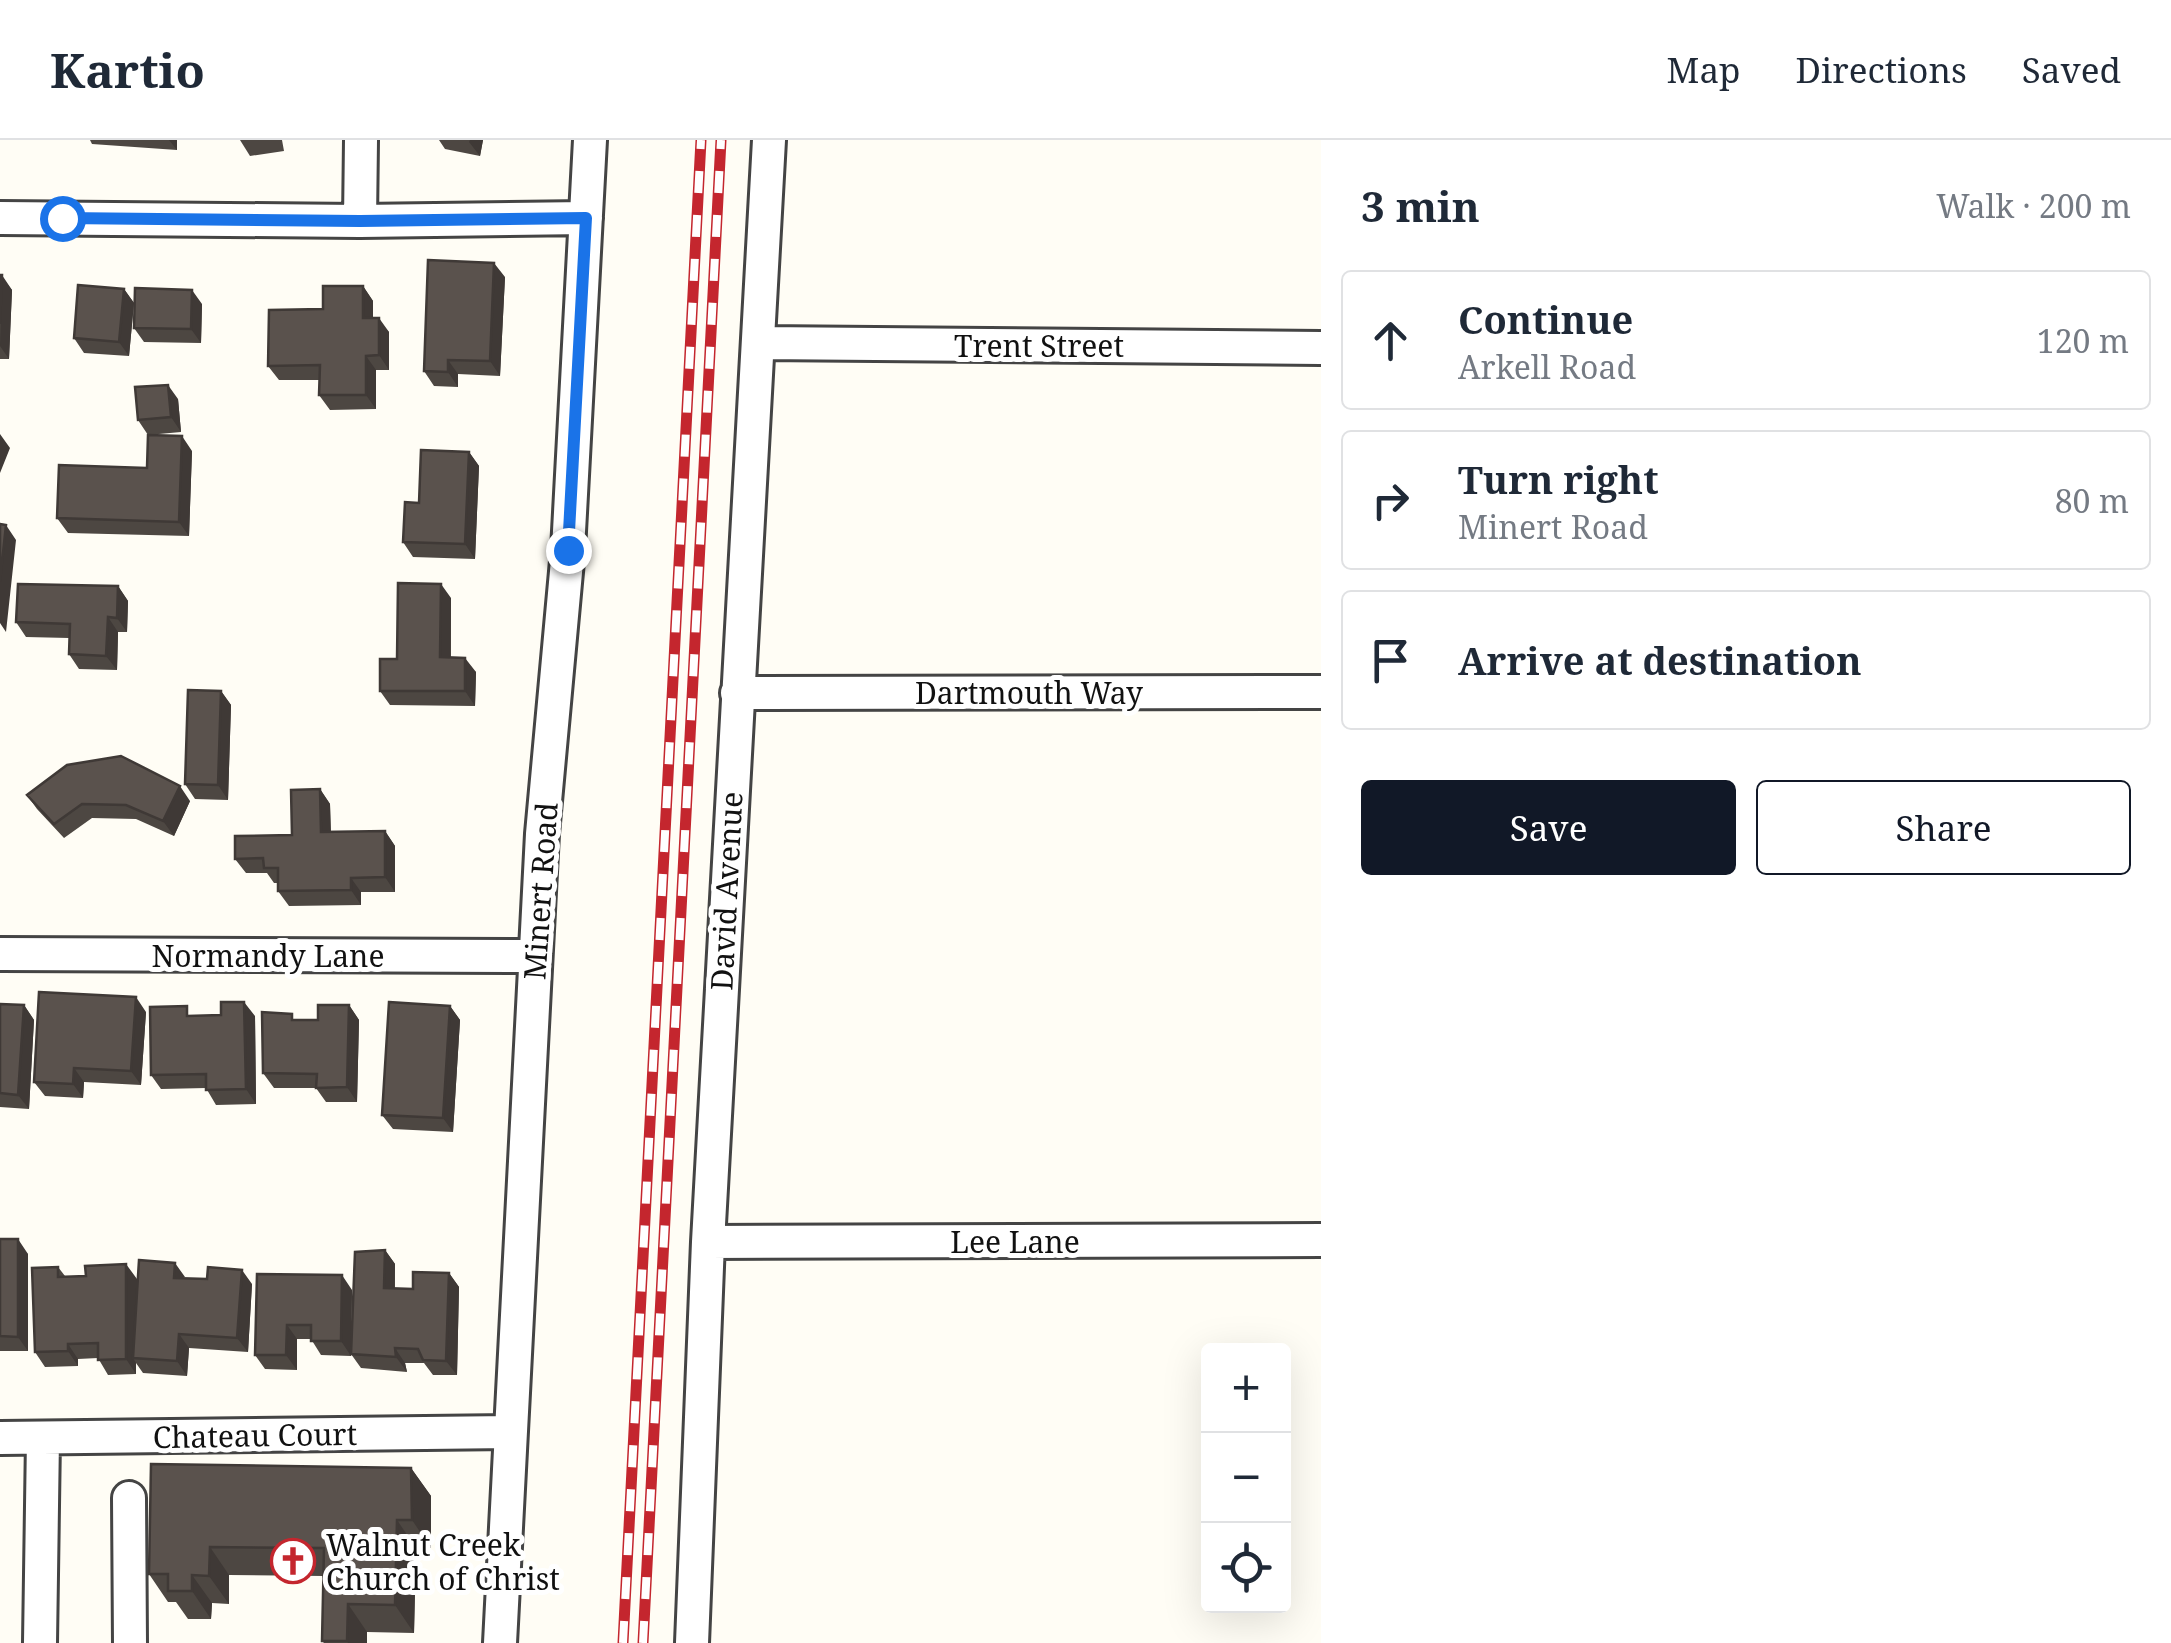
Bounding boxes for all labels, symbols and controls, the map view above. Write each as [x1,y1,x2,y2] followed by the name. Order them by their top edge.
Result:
[50,37,205,102] text: Kartio
[1667,46,1741,93] text: Map
[1796,46,1967,93] text: Directions
[2022,46,2121,93] text: Saved
[1361,177,1480,234] text: 3 min
[1936,184,2131,227] text: Walk · 200 m
[40,196,86,242] route start
[1458,293,1633,345] text: Continue
[1363,313,1418,368] icon: ahead
[2037,319,2129,362] text: 120 m
[954,325,1124,366] street label: Trent Street
[1458,345,1636,388] text: Arkell Road
[1458,453,1659,505] text: Turn right
[1363,473,1418,528] icon: right
[2055,479,2129,522] text: 80 m
[1458,505,1648,548] text: Minert Road
[546,528,592,574] route end
[1363,633,1418,688] icon: arrive
[1458,634,1862,686] text: Arrive at destination
[915,672,1143,713] street label: Dartmouth Way
[1361,780,1736,875] button: Save
[1756,780,2131,875] button: Share
[700,791,752,991] street label: David Avenue
[513,801,567,981] street label: Minert Road
[151,935,385,976] street label: Normandy Lane
[950,1221,1080,1262] street label: Lee Lane
[1201,1343,1291,1613] map controls
[1201,1343,1291,1433] button: +
[153,1413,357,1457] street label: Chateau Court
[1201,1433,1291,1523] button: −
[1201,1523,1291,1613] button: locate
[326,1524,560,1599] place label: Walnut Creek Church of Christ
[270,1538,316,1584] church icon: Walnut Creek Church of Christ

